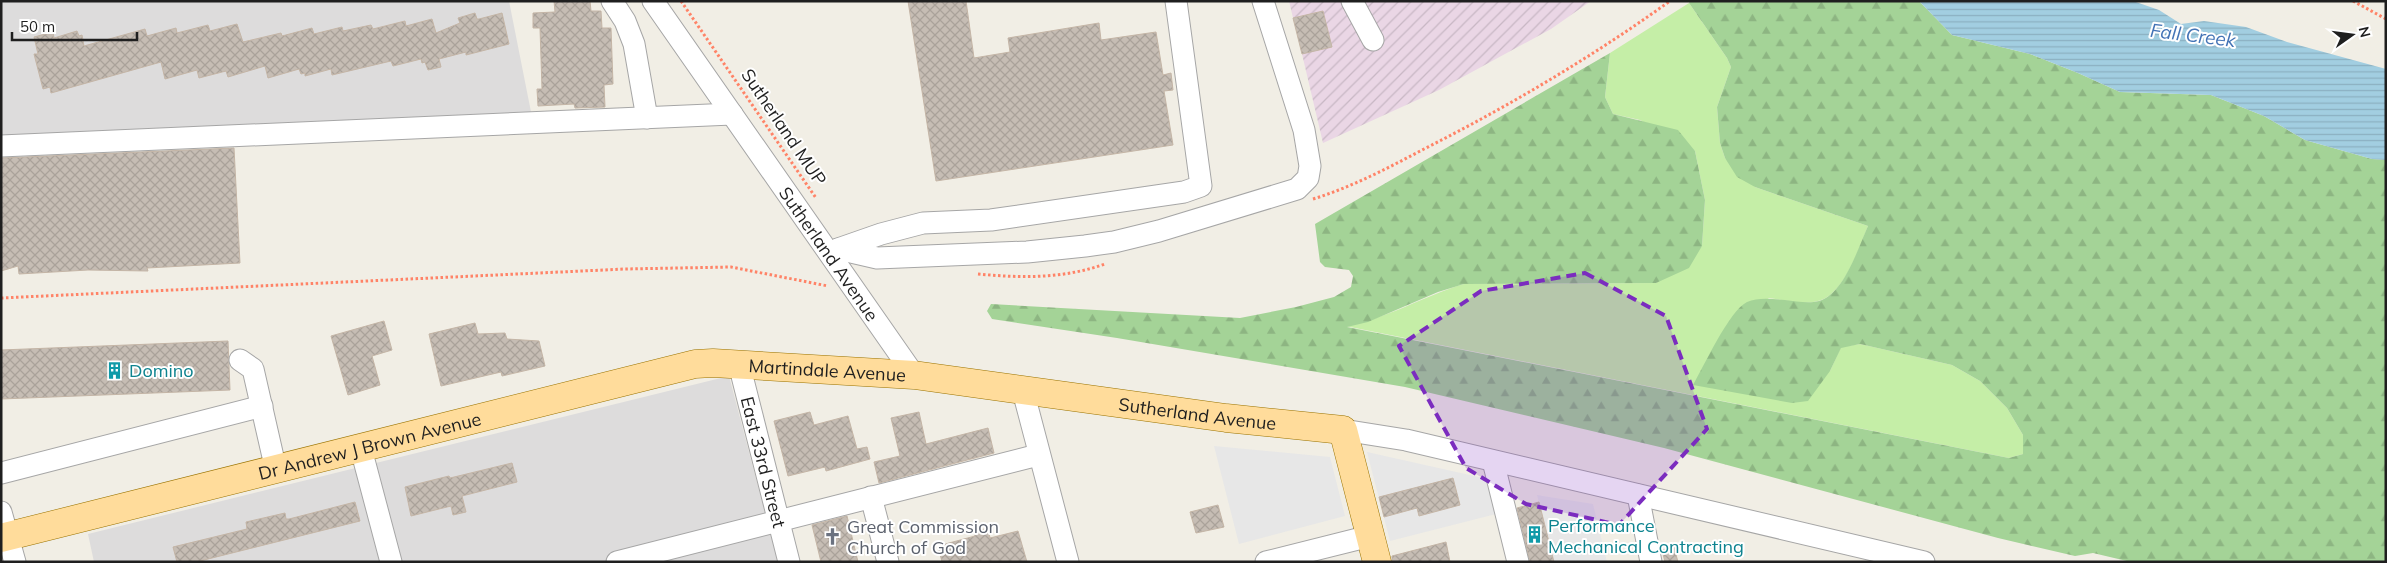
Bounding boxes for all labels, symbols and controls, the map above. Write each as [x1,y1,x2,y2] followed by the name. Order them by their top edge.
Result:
[12,10,138,42] scale bar
[2327,10,2377,60] north arrow
[20,17,55,36] text: 50 m
[2149,18,2238,52] water label: Fall Creek
[2355,25,2375,39] text: N
[736,64,832,190] street label: Sutherland MUP
[774,182,884,325] street label: Sutherland Avenue
[748,354,907,386] street label: Martindale Avenue
[129,359,194,382] place label: Domino
[105,360,125,380] building icon: Domino
[1117,392,1277,435] street label: Sutherland Avenue
[736,394,791,530] street label: East 33rd Street
[256,407,483,485] street label: Dr Andrew J Brown Avenue
[1548,514,1744,558] place label: Performance Mechanical Contracting
[847,515,999,559] place label: Great Commission Church of God
[1524,525,1544,545] building icon: Performance Mechanical Contracting
[823,526,843,546] church icon: Great Commission Church of God

